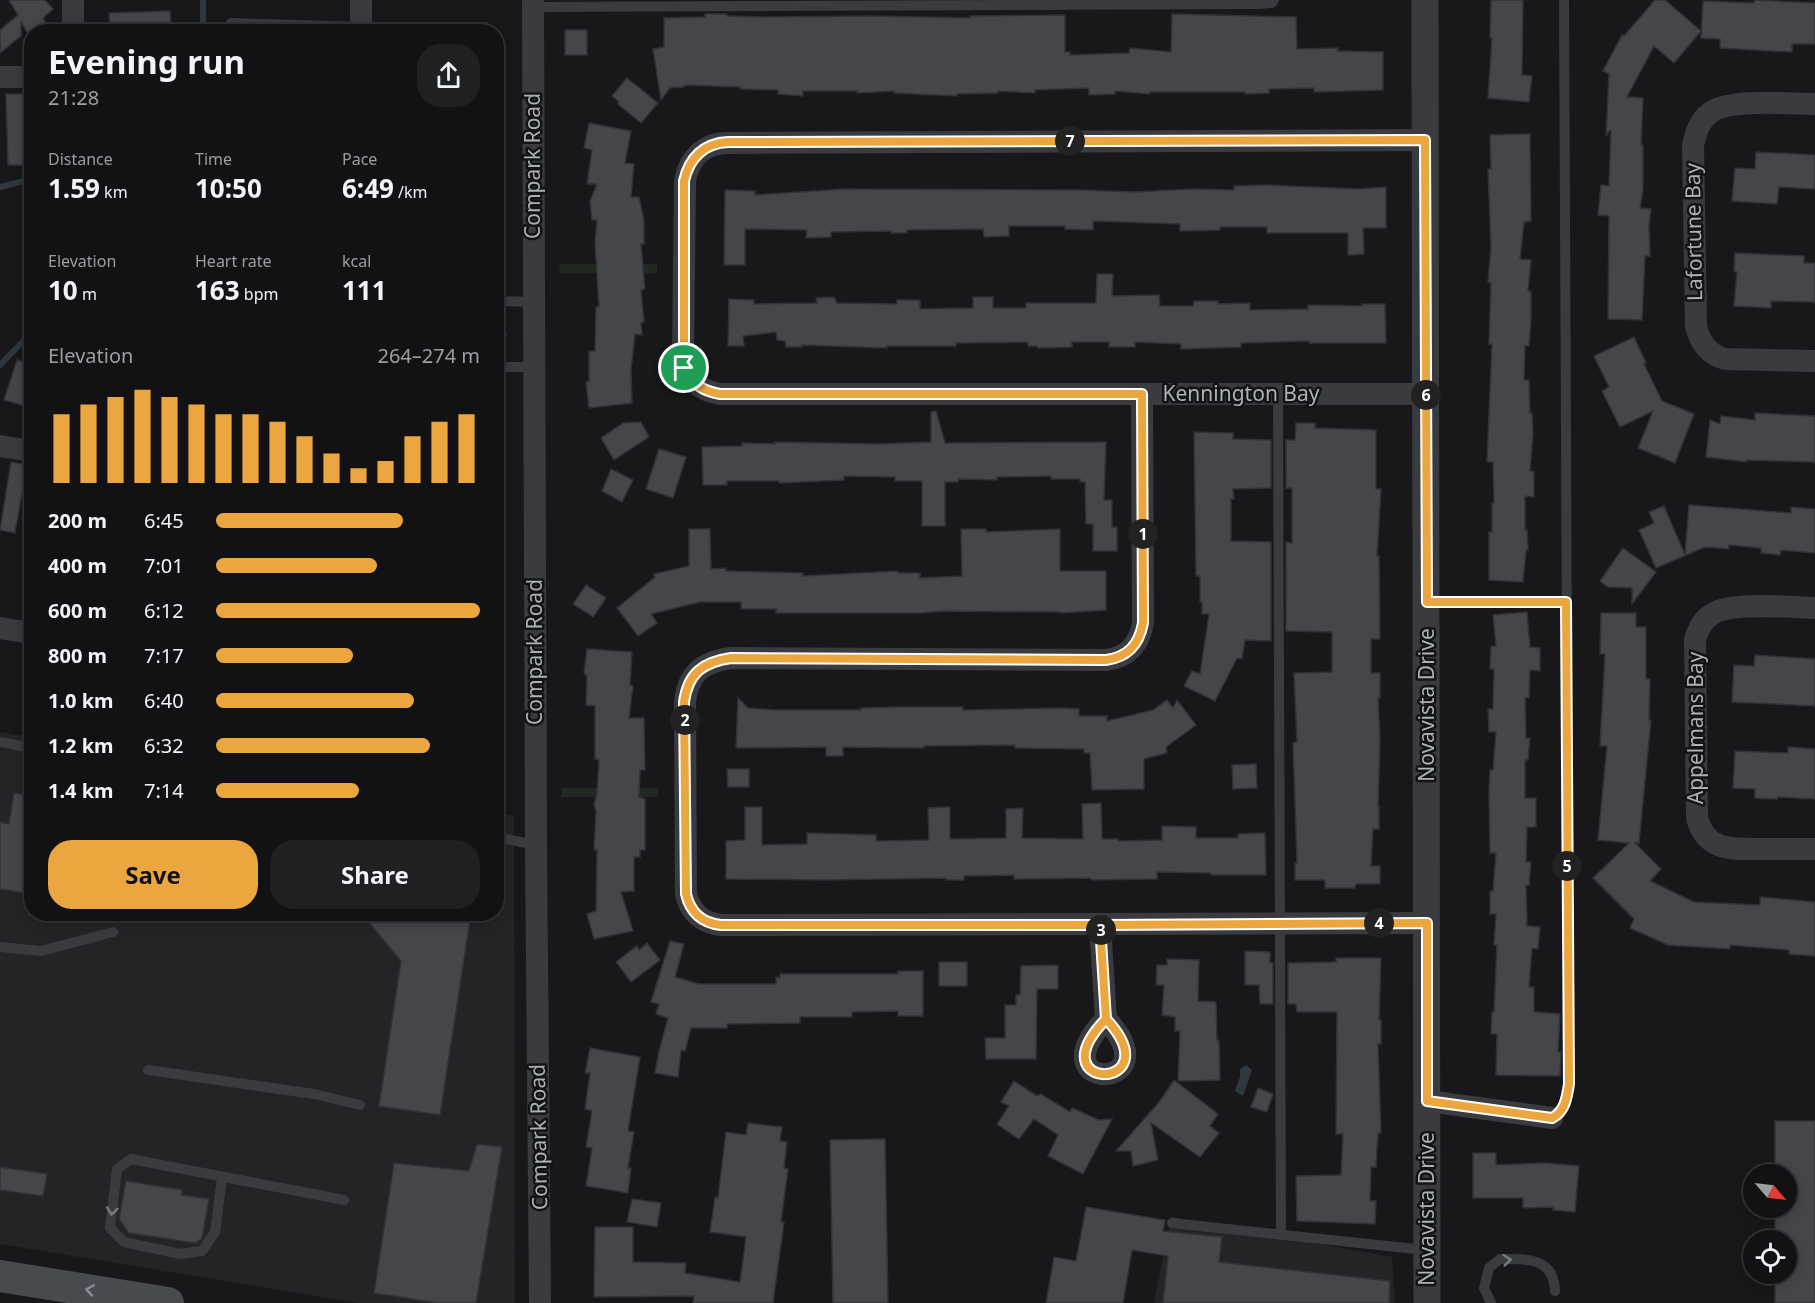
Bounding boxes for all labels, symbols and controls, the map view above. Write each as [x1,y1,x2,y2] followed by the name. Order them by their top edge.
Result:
[48,39,245,84] text: Evening run
[417,44,480,107] button: share
[48,84,99,111] text: 21:28
[518,93,546,239] street label: Compark Road
[1055,126,1085,156] pin: 7
[1065,130,1075,152] text: 7
[48,148,113,170] text: Distance
[195,148,232,170] text: Time
[342,148,377,170] text: Pace
[1678,162,1708,301] street label: Lafortune Bay
[48,170,100,206] text: 1.59
[195,170,262,206] text: 10:50
[342,170,394,206] text: 6:49
[100,181,128,203] text: km
[394,181,428,203] text: /km
[48,250,116,272] text: Elevation
[195,250,271,272] text: Heart rate
[342,250,371,272] text: kcal
[48,272,78,308] text: 10
[195,272,240,308] text: 163
[342,272,387,308] text: 111
[78,283,97,305] text: m
[240,283,278,305] text: bpm
[48,342,133,369] text: Elevation
[377,342,480,369] text: 264–274 m
[658,342,709,393] pin
[667,351,700,384] icon: arrive
[1163,379,1320,407] street label: Kennington Bay
[1411,380,1441,410] pin: 6
[1421,384,1431,406] text: 6
[48,507,107,534] text: 200 m
[144,507,184,534] text: 6:45
[1128,519,1158,549] pin: 1
[1138,523,1148,545] text: 1
[48,552,107,579] text: 400 m
[144,552,184,579] text: 7:01
[520,579,548,725] street label: Compark Road
[48,597,107,624] text: 600 m
[144,597,184,624] text: 6:12
[1412,628,1440,782] street label: Novavista Drive
[48,642,107,669] text: 800 m
[144,642,184,669] text: 7:17
[1681,651,1709,804] street label: Appelmans Bay
[48,687,114,714] text: 1.0 km
[144,687,184,714] text: 6:40
[670,705,700,735] pin: 2
[680,709,690,731] text: 2
[48,732,114,759] text: 1.2 km
[144,732,184,759] text: 6:32
[48,777,114,804] text: 1.4 km
[144,777,184,804] text: 7:14
[48,840,258,909] button: Save
[270,840,480,909] button: Share
[1552,851,1582,881] pin: 5
[1562,855,1572,877] text: 5
[1364,908,1394,938] pin: 4
[1374,912,1384,934] text: 4
[1086,915,1116,945] pin: 3
[1096,919,1106,941] text: 3
[523,1064,553,1210] street label: Compark Road
[1412,1132,1440,1286] street label: Novavista Drive
[1743,1164,1797,1218] north arrow
[1743,1164,1797,1284] map controls
[106,1206,119,1215] one-way arrow
[1743,1230,1797,1284] button: locate
[1502,1254,1512,1267] one-way arrow
[85,1285,94,1297] one-way arrow

